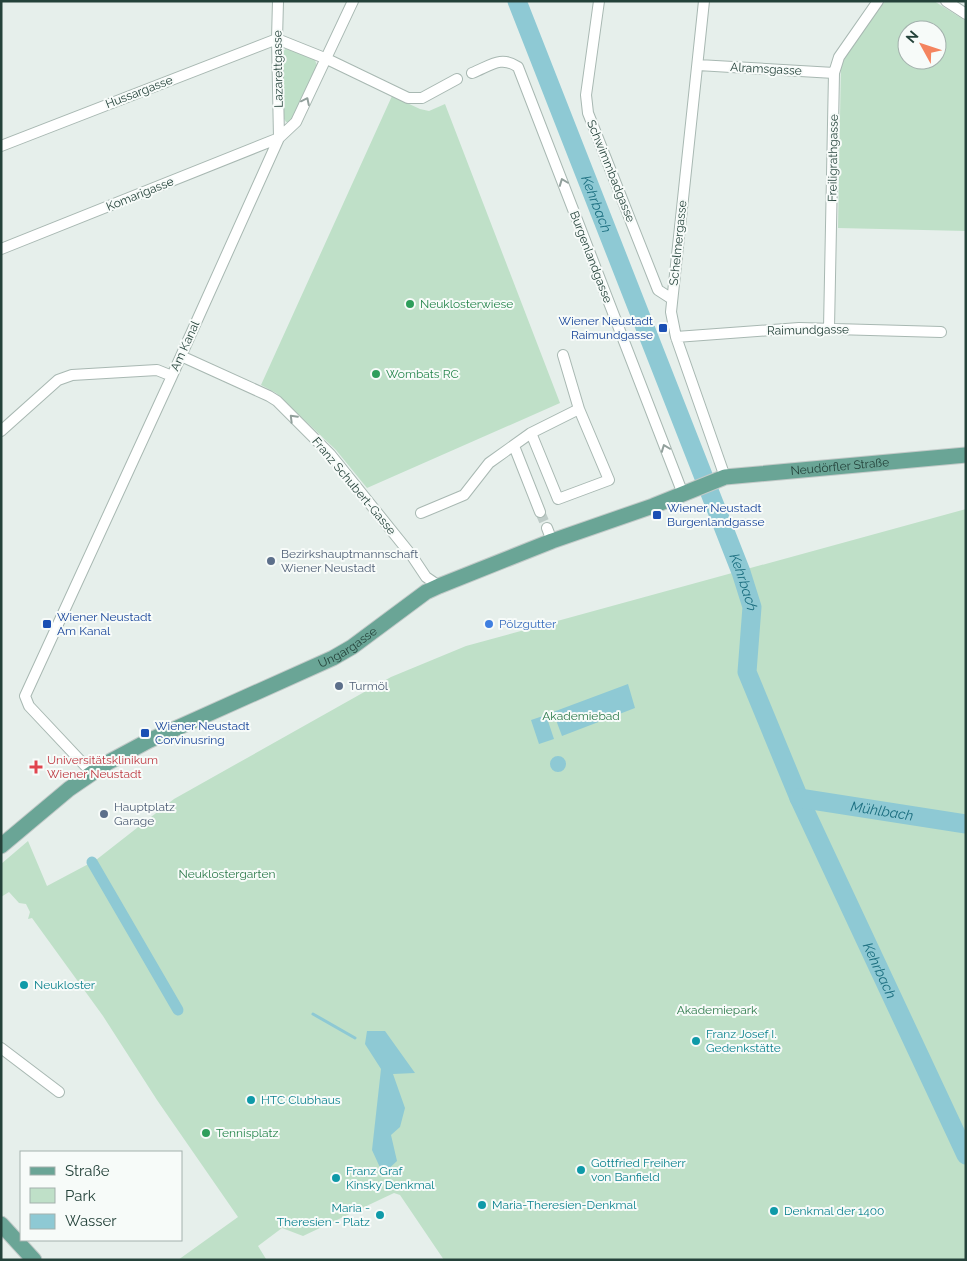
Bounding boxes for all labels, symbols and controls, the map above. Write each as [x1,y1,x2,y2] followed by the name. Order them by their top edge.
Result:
[897,20,947,70] north arrow
[902,27,922,46] text: N
[270,30,286,108] street label: Lazarettgasse
[730,60,802,78] street label: Alramsgasse
[103,73,175,111] street label: Hussargasse
[300,97,310,106] one-way arrow
[825,114,841,202] street label: Freiligrathgasse
[584,118,638,224] street label: Schwimmbadgasse
[578,173,615,235] water label: Kehrbach
[104,174,176,214] street label: Komarigasse
[558,179,568,187] one-way arrow
[667,200,689,286] street label: Schelmergasse
[567,209,615,305] street label: Burgenlandgasse
[420,297,513,311] place label: Neuklosterwiese
[404,298,416,310] marker: Neuklosterwiese
[559,314,653,342] place label: Wiener Neustadt Raimundgasse
[168,318,203,373] street label: Am Kanal
[657,322,669,334] marker: Wiener Neustadt Raimundgasse
[767,322,849,338] street label: Raimundgasse
[386,367,459,381] place label: Wombats RC
[370,368,382,380] marker: Wombats RC
[290,414,299,423] one-way arrow
[309,434,399,538] street label: Franz Schubert-Gasse
[661,444,672,453] one-way arrow
[790,455,890,478] street label: Neudörfler Straße
[667,501,764,529] place label: Wiener Neustadt Burgenlandgasse
[651,509,663,521] marker: Wiener Neustadt Burgenlandgasse
[281,547,418,575] place label: Bezirkshauptmannschaft Wiener Neustadt
[726,551,760,612] water label: Kehrbach
[265,555,277,567] marker: Bezirkshauptmannschaft Wiener Neustadt
[57,610,151,638] place label: Wiener Neustadt Am Kanal
[499,617,557,631] place label: Pölzgutter
[41,618,53,630] marker: Wiener Neustadt Am Kanal
[483,618,495,630] marker: Pölzgutter
[316,624,380,671] street label: Ungargasse
[349,679,389,693] place label: Turmöl
[333,680,345,692] marker: Turmöl
[542,709,620,723] park label: Akademiebad
[155,719,249,747] place label: Wiener Neustadt Corvinusring
[139,727,151,739] marker: Wiener Neustadt Corvinusring
[47,753,158,781] place label: Universitätsklinikum Wiener Neustadt
[29,760,43,774] marker: Universitätsklinikum Wiener Neustadt
[850,798,915,824] water label: Mühlbach
[114,800,175,828] place label: Hauptplatz Garage
[98,808,110,820] marker: Hauptplatz Garage
[178,867,276,881] park label: Neuklostergarten
[860,940,900,1001] water label: Kehrbach
[34,978,96,992] place label: Neukloster
[18,979,30,991] marker: Neukloster
[677,1003,758,1017] park label: Akademiepark
[706,1027,781,1055] place label: Franz Josef I. Gedenkstätte
[690,1035,702,1047] marker: Franz Josef I. Gedenkstätte
[261,1093,341,1107] place label: HTC Clubhaus
[245,1094,257,1106] marker: HTC Clubhaus
[216,1126,279,1140] place label: Tennisplatz
[200,1127,212,1139] marker: Tennisplatz
[20,1151,182,1241] legend
[591,1156,687,1184] place label: Gottfried Freiherr von Banfield
[65,1162,110,1180] text: Straße
[346,1164,435,1192] place label: Franz Graf Kinsky Denkmal
[575,1164,587,1176] marker: Gottfried Freiherr von Banfield
[330,1172,342,1184] marker: Franz Graf Kinsky Denkmal
[65,1187,96,1205] text: Park
[492,1198,637,1212] place label: Maria-Theresien-Denkmal
[476,1199,488,1211] marker: Maria-Theresien-Denkmal
[277,1201,370,1229] place label: Maria - Theresien - Platz
[784,1204,884,1218] place label: Denkmal der 1400
[768,1205,780,1217] marker: Denkmal der 1400
[374,1209,386,1221] marker: Maria - Theresien - Platz
[65,1212,117,1230] text: Wasser

